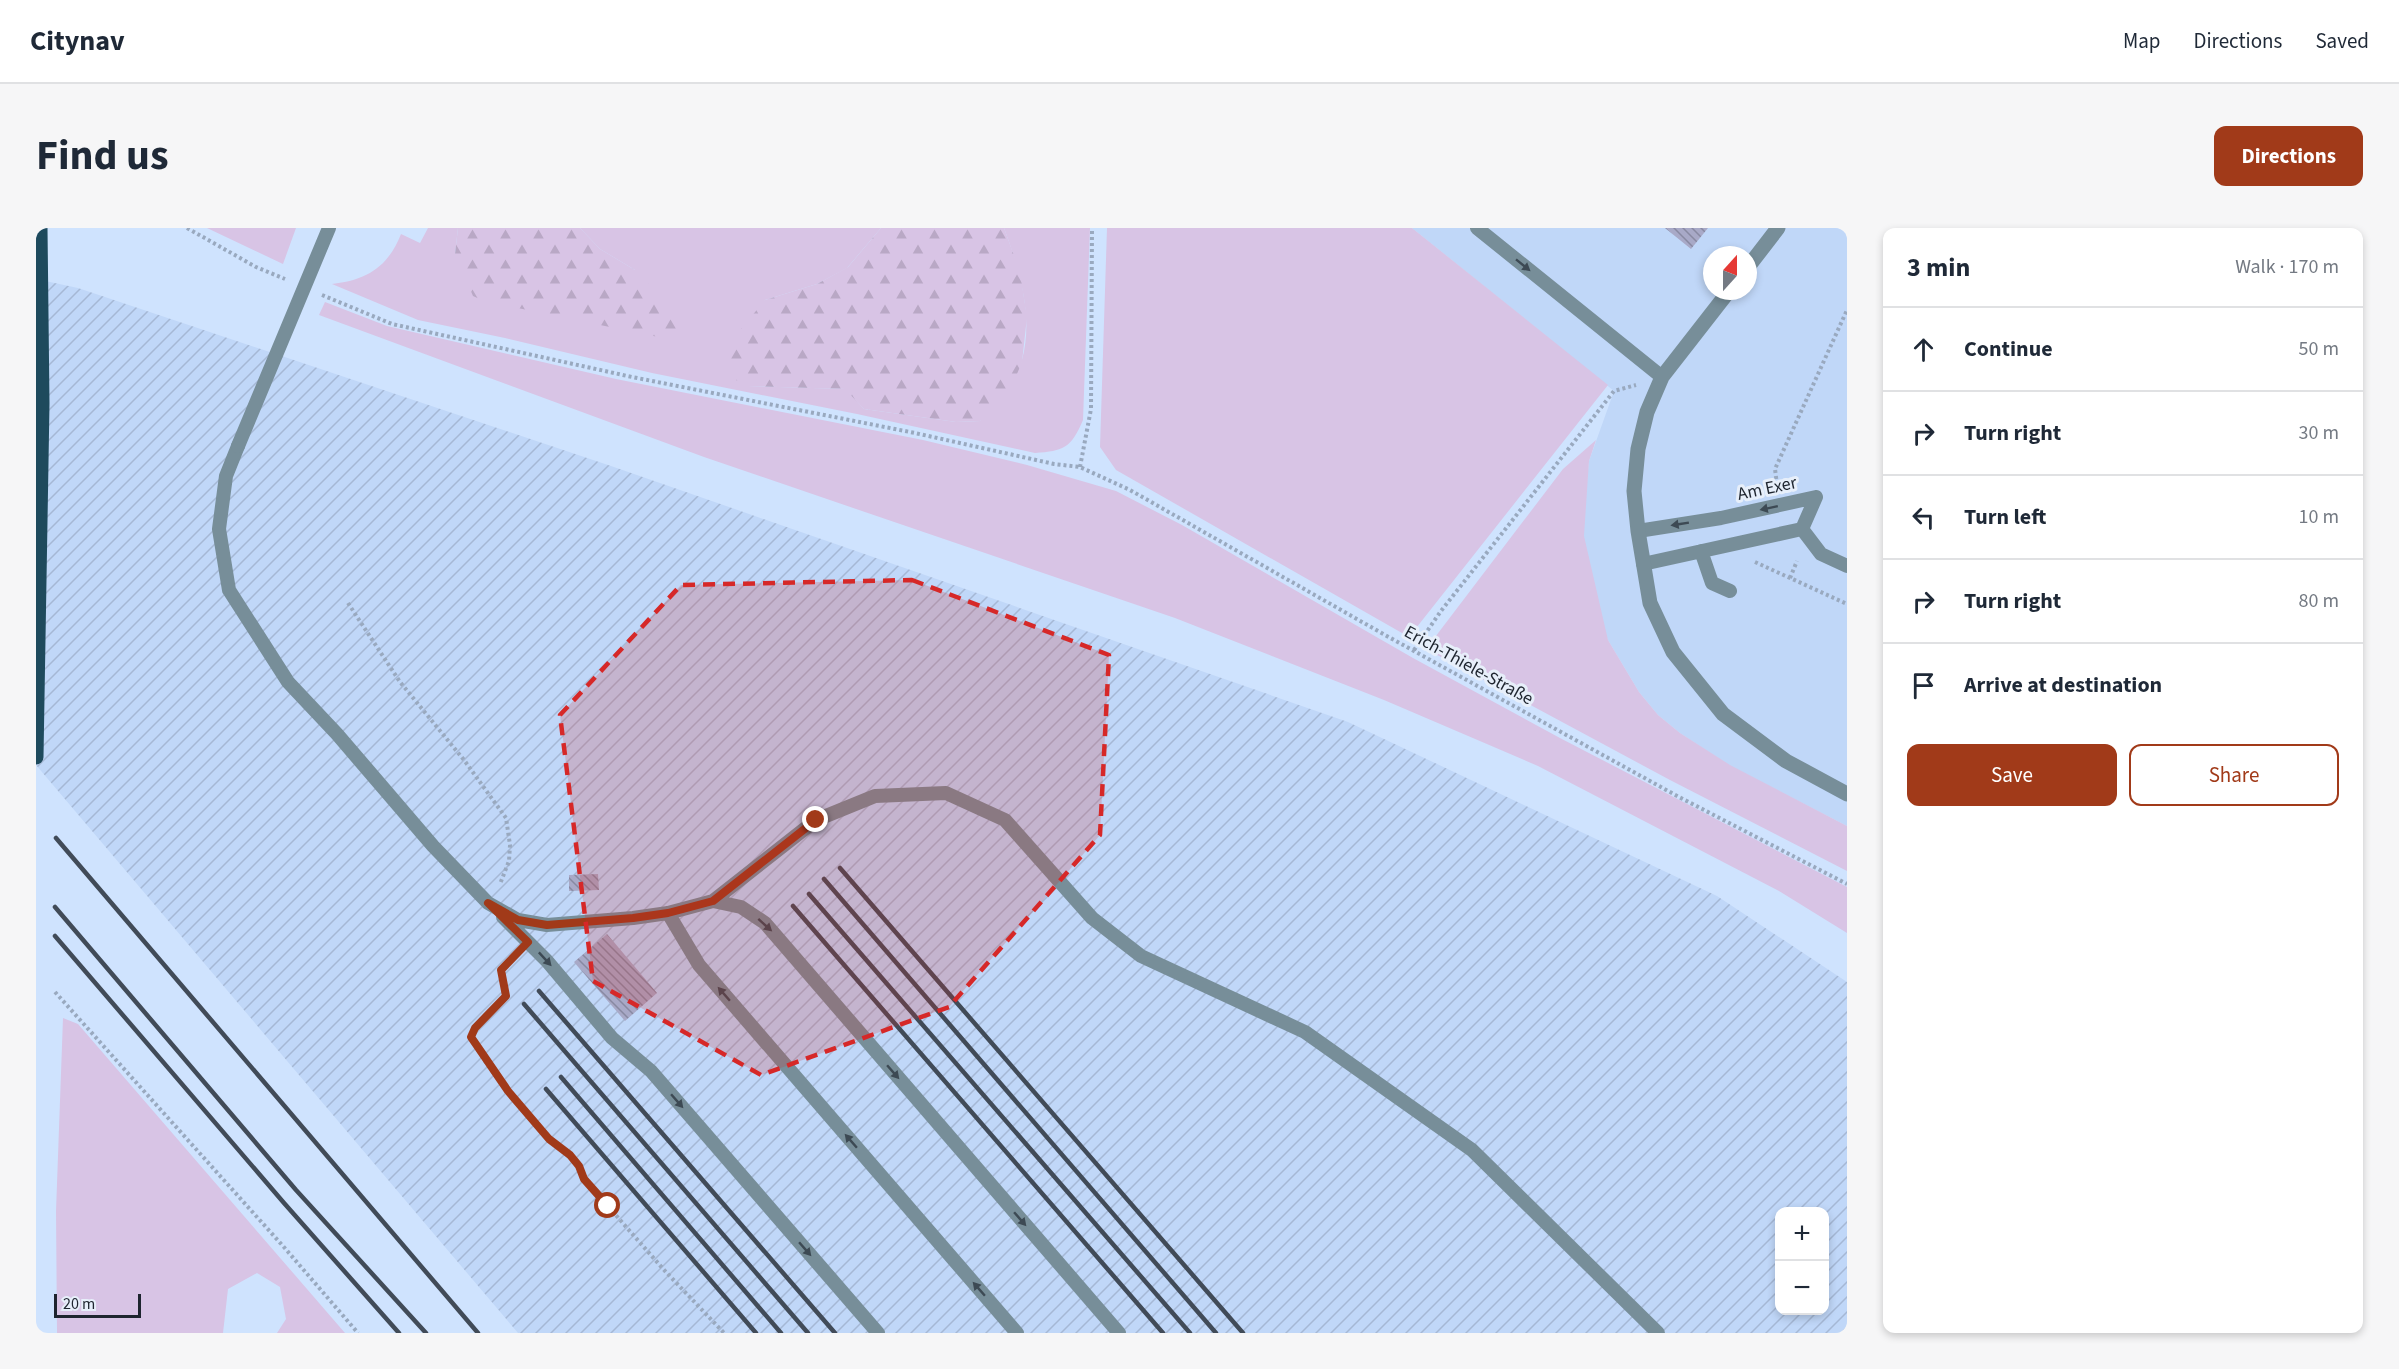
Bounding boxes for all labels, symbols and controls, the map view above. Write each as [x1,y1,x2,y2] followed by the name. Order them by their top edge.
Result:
[30,21,125,61] text: Citynav
[2123,26,2161,56] text: Map
[2194,26,2282,56] text: Directions
[2315,26,2369,56] text: Saved
[36,126,169,186] text: Find us
[2214,126,2363,186] button: Directions
[1703,246,1757,300] north arrow
[1907,249,1970,286] text: 3 min
[2235,253,2339,281] text: Walk · 170 m
[1515,258,1530,270] one-way arrow
[1907,333,1940,366] icon: ahead
[1964,333,2053,365] text: Continue
[2299,335,2339,363] text: 50 m
[1907,417,1940,450] icon: right
[1964,417,2061,449] text: Turn right
[2299,419,2339,447] text: 30 m
[1735,470,1800,507] street label: Am Exer
[1907,501,1940,534] icon: left
[1964,501,2046,533] text: Turn left
[1759,503,1778,513] one-way arrow
[2299,503,2339,531] text: 10 m
[1670,520,1689,529] one-way arrow
[1907,585,1940,618] icon: right
[1964,585,2061,617] text: Turn right
[2299,587,2339,615] text: 80 m
[1400,620,1538,711] street label: Erich-Thiele-Straße
[1907,669,1940,702] icon: arrive
[1964,669,2162,701] text: Arrive at destination
[1907,744,2117,806] button: Save
[2129,744,2339,806] button: Share
[802,806,828,832] route end
[757,918,772,931] one-way arrow
[538,951,551,966] one-way arrow
[718,987,731,1002] one-way arrow
[886,1064,899,1079] one-way arrow
[671,1093,684,1109] one-way arrow
[845,1134,858,1149] one-way arrow
[594,1192,620,1218] route start
[1775,1207,1829,1315] map controls
[1775,1207,1829,1261] button: +
[1014,1211,1027,1227] one-way arrow
[798,1241,811,1256] one-way arrow
[1775,1261,1829,1315] button: −
[973,1282,986,1297] one-way arrow
[54,1291,141,1318] scale bar
[63,1293,95,1315] text: 20 m

